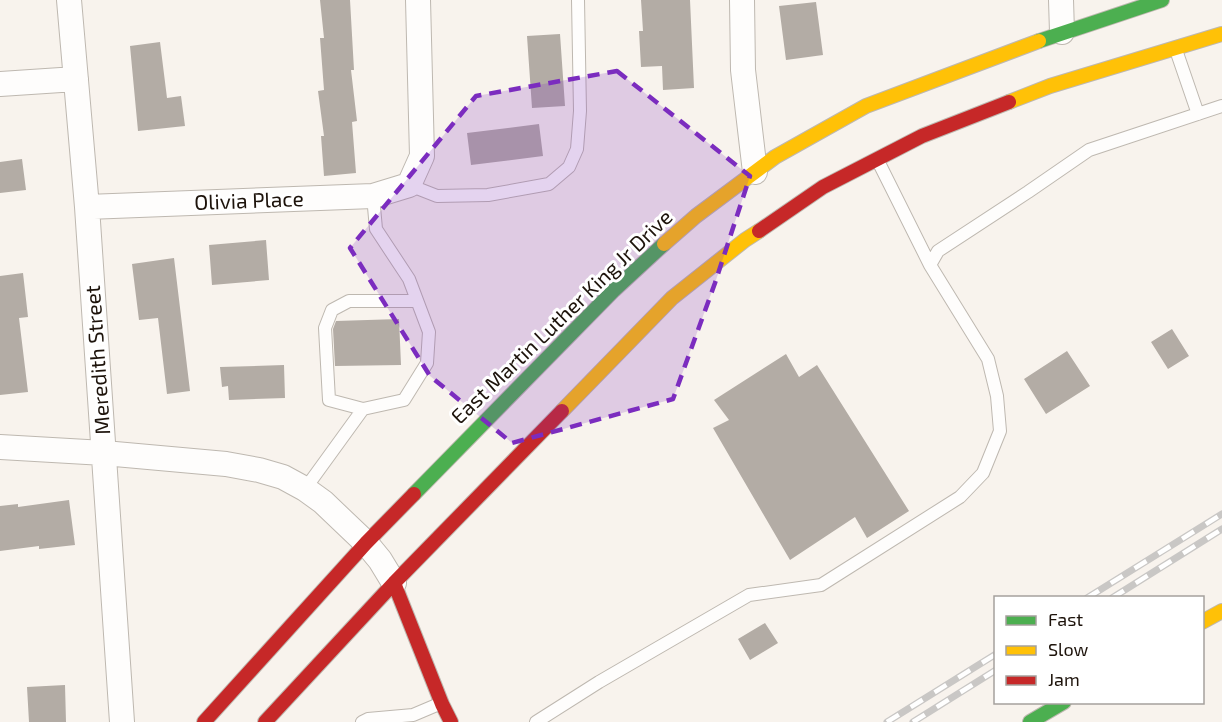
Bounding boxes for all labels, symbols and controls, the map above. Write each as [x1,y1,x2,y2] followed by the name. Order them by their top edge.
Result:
[194,185,304,214] street label: Olivia Place
[445,204,677,428] street label: East Martin Luther King Jr Drive
[79,285,114,436] street label: Meredith Street
[994,596,1204,704] legend
[1048,608,1083,630] text: Fast
[1048,638,1089,660] text: Slow
[1048,668,1080,690] text: Jam

